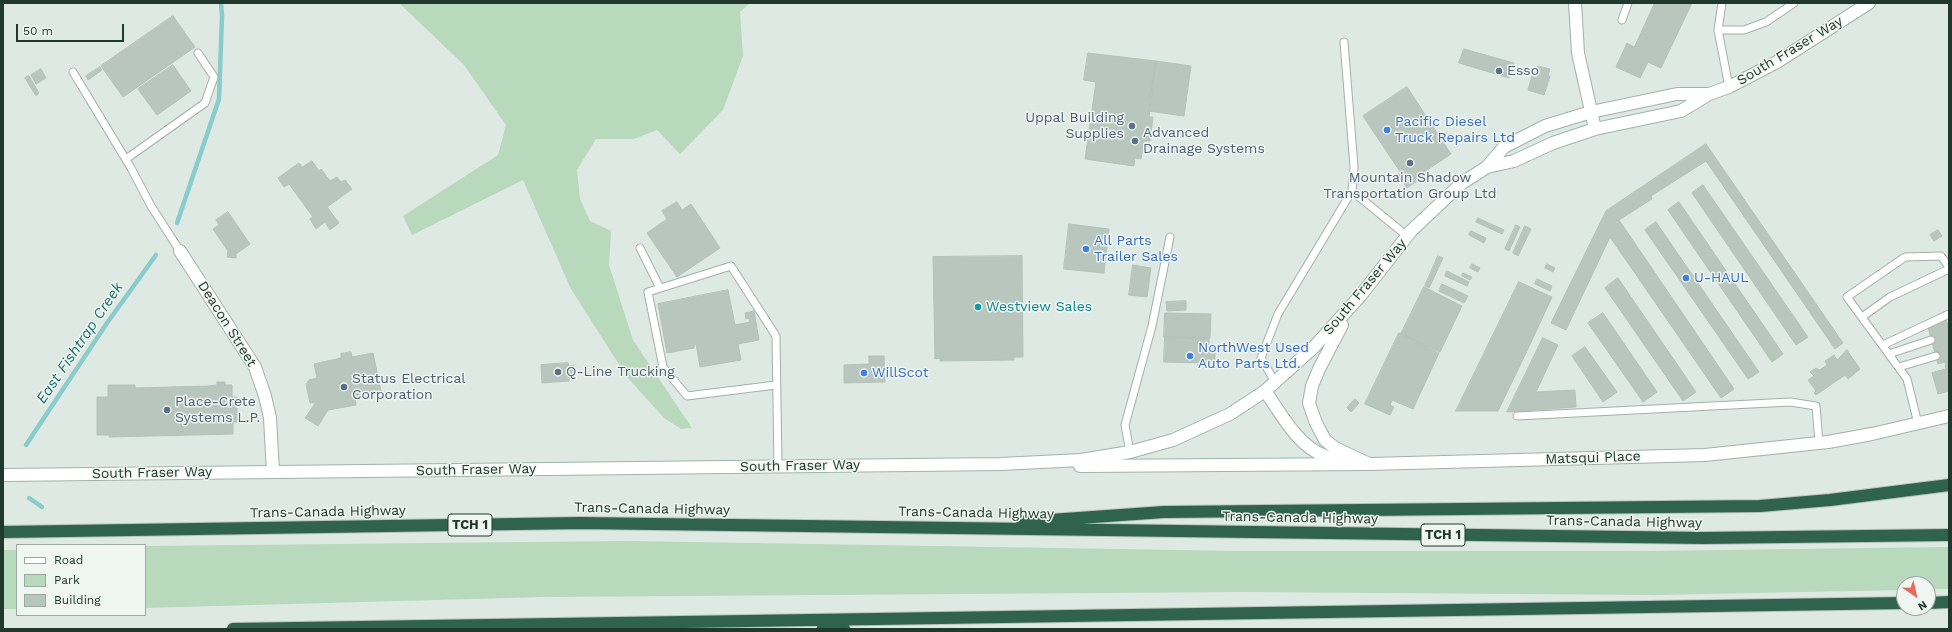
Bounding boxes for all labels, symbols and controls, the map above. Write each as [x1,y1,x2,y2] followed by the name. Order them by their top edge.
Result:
[1734,13,1846,89] street label: South Fraser Way
[18,16,126,42] scale bar
[23,24,53,38] text: 50 m
[1507,63,1539,79] place label: Esso
[1494,66,1504,76] marker: Esso
[1025,110,1124,142] place label: Uppal Building Supplies
[1395,114,1515,146] place label: Pacific Diesel Truck Repairs Ltd
[1127,121,1137,131] marker: Uppal Building Supplies
[1143,125,1265,158] place label: Advanced Drainage Systems
[1382,125,1392,135] marker: Pacific Diesel Truck Repairs Ltd
[1130,136,1140,146] marker: Advanced Drainage Systems
[1405,158,1415,168] marker: Mountain Shadow Transportation Group Ltd
[1324,170,1496,202] place label: Mountain Shadow Transportation Group Ltd
[1094,233,1178,266] place label: All Parts Trailer Sales
[1320,236,1410,338] street label: South Fraser Way
[1081,244,1091,254] marker: All Parts Trailer Sales
[1694,270,1749,286] place label: U-HAUL
[1681,273,1691,283] marker: U-HAUL
[194,278,260,370] street label: Deacon Street
[33,279,127,407] water label: East Fishtrap Creek
[986,299,1092,315] place label: Westview Sales
[973,302,983,312] marker: Westview Sales
[1198,340,1309,372] place label: NorthWest Used Auto Parts Ltd.
[1185,351,1195,361] marker: NorthWest Used Auto Parts Ltd.
[566,364,675,380] place label: Q-Line Trucking
[872,365,929,381] place label: WillScot
[553,367,563,377] marker: Q-Line Trucking
[859,368,869,378] marker: WillScot
[352,371,466,404] place label: Status Electrical Corporation
[339,382,349,392] marker: Status Electrical Corporation
[175,394,260,426] place label: Place-Crete Systems L.P.
[162,405,172,415] marker: Place-Crete Systems L.P.
[1545,448,1641,468] street label: Matsqui Place
[740,457,860,475] street label: South Fraser Way
[416,461,536,479] street label: South Fraser Way
[92,464,212,482] street label: South Fraser Way
[574,499,730,519] street label: Trans-Canada Highway
[250,502,406,522] street label: Trans-Canada Highway
[898,503,1054,523] street label: Trans-Canada Highway
[1222,508,1378,528] street label: Trans-Canada Highway
[1546,512,1702,532] street label: Trans-Canada Highway
[448,514,492,536] road number: TCH 1
[1421,524,1465,546] road number: TCH 1
[16,544,146,616] legend
[54,553,83,567] text: Road
[54,573,80,587] text: Park
[1896,576,1936,616] north arrow
[54,593,101,607] text: Building
[1915,598,1929,613] text: N

